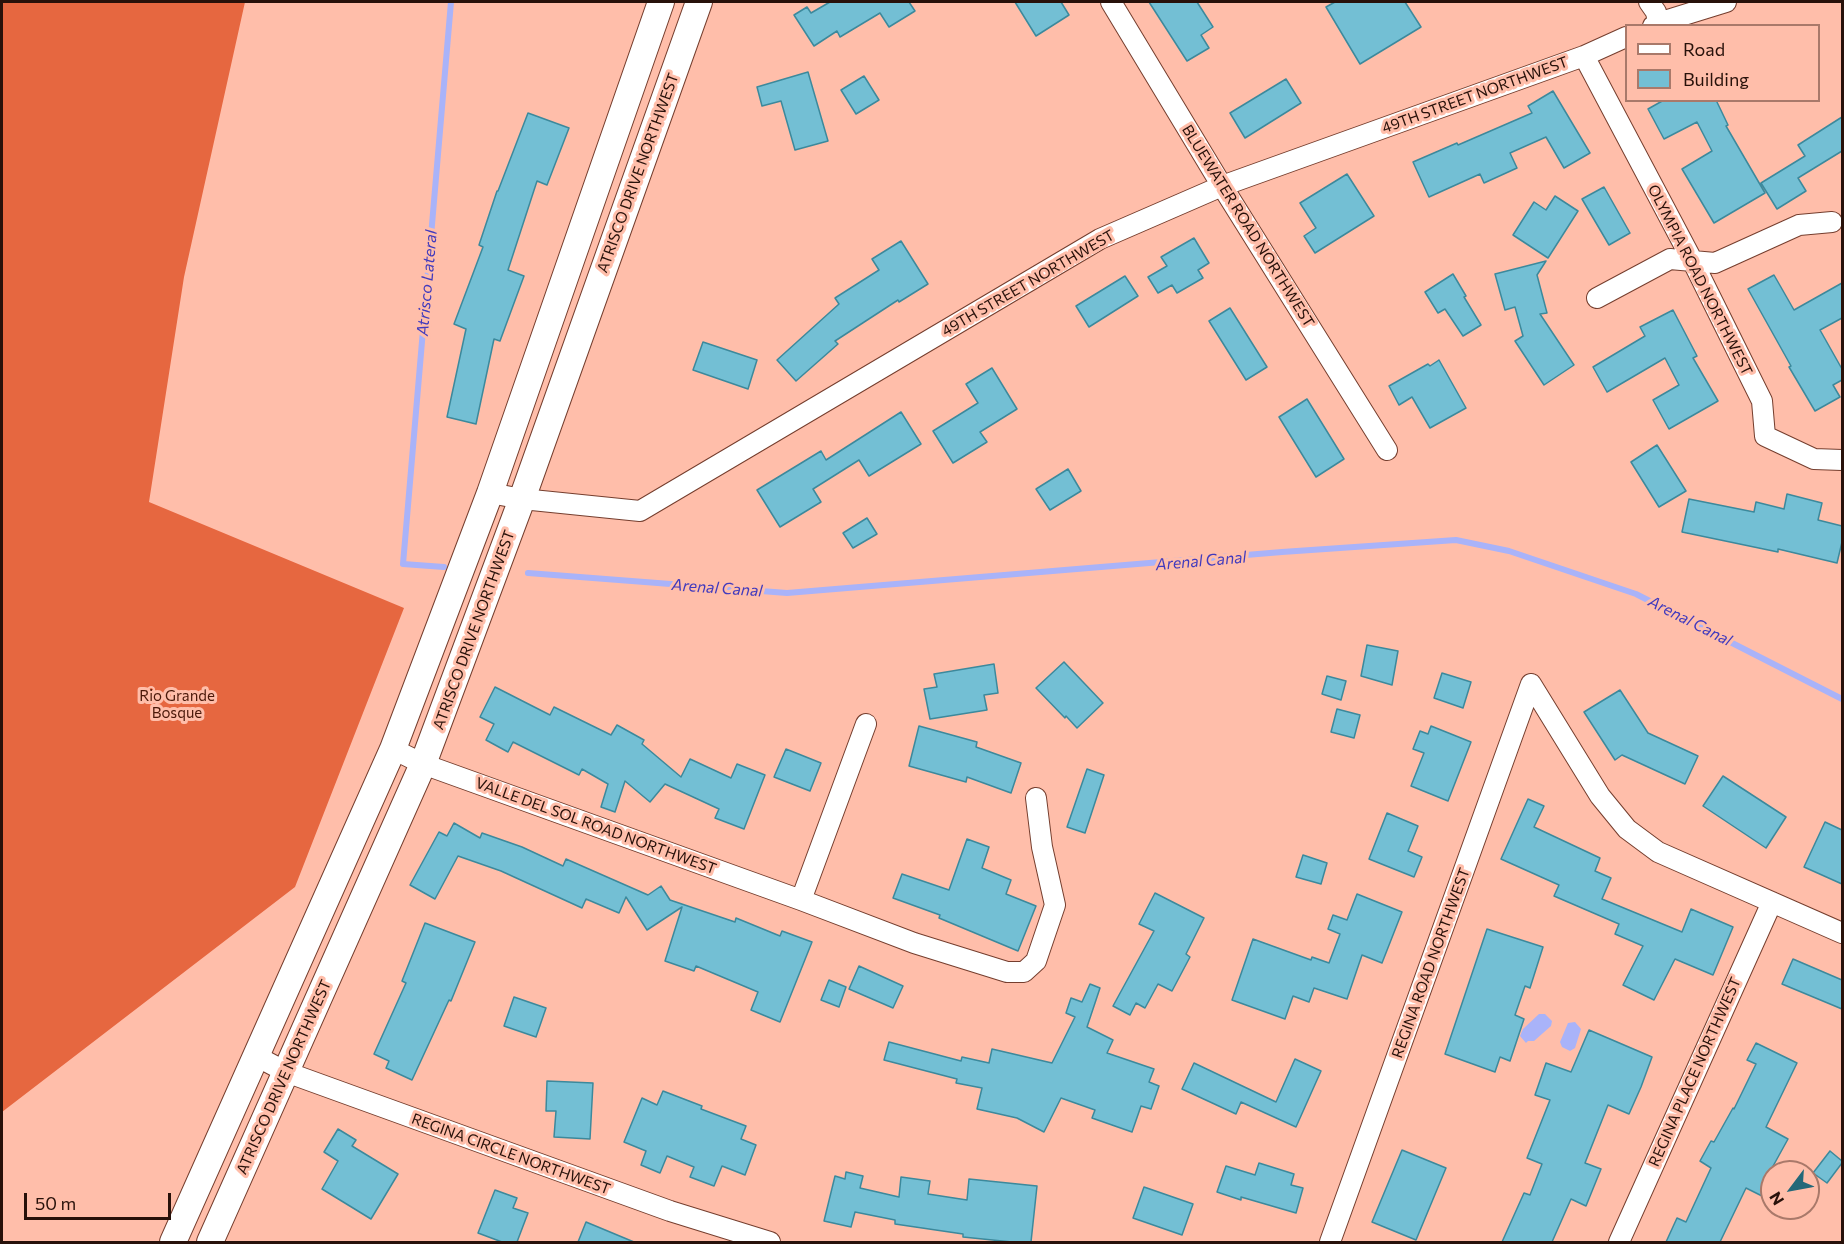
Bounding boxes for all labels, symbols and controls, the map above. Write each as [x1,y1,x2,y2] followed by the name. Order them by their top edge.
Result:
[1625,24,1820,102] legend
[1683,38,1725,60] text: Road
[1380,53,1570,137] street label: 49TH STREET NORTHWEST
[1683,68,1749,90] text: Building
[593,71,683,275] street label: ATRISCO DRIVE NORTHWEST
[1178,122,1318,330] street label: BLUEWATER ROAD NORTHWEST
[1644,182,1756,378] street label: OLYMPIA ROAD NORTHWEST
[938,226,1118,340] street label: 49TH STREET NORTHWEST
[413,229,441,337] water label: Atrisco Lateral
[429,528,519,732] street label: ATRISCO DRIVE NORTHWEST
[1155,547,1247,575] water label: Arenal Canal
[671,575,763,601] water label: Arenal Canal
[1645,592,1735,650] water label: Arenal Canal
[139,687,215,722] park label: Rio Grande Bosque
[473,774,719,878] street label: VALLE DEL SOL ROAD NORTHWEST
[1388,865,1474,1061] street label: REGINA ROAD NORTHWEST
[1645,975,1745,1169] street label: REGINA PLACE NORTHWEST
[233,977,335,1177] street label: ATRISCO DRIVE NORTHWEST
[409,1110,613,1198] street label: REGINA CIRCLE NORTHWEST
[1760,1160,1820,1220] north arrow
[27,1181,174,1219] scale bar
[1765,1189,1787,1209] text: N
[35,1192,76,1214] text: 50 m

